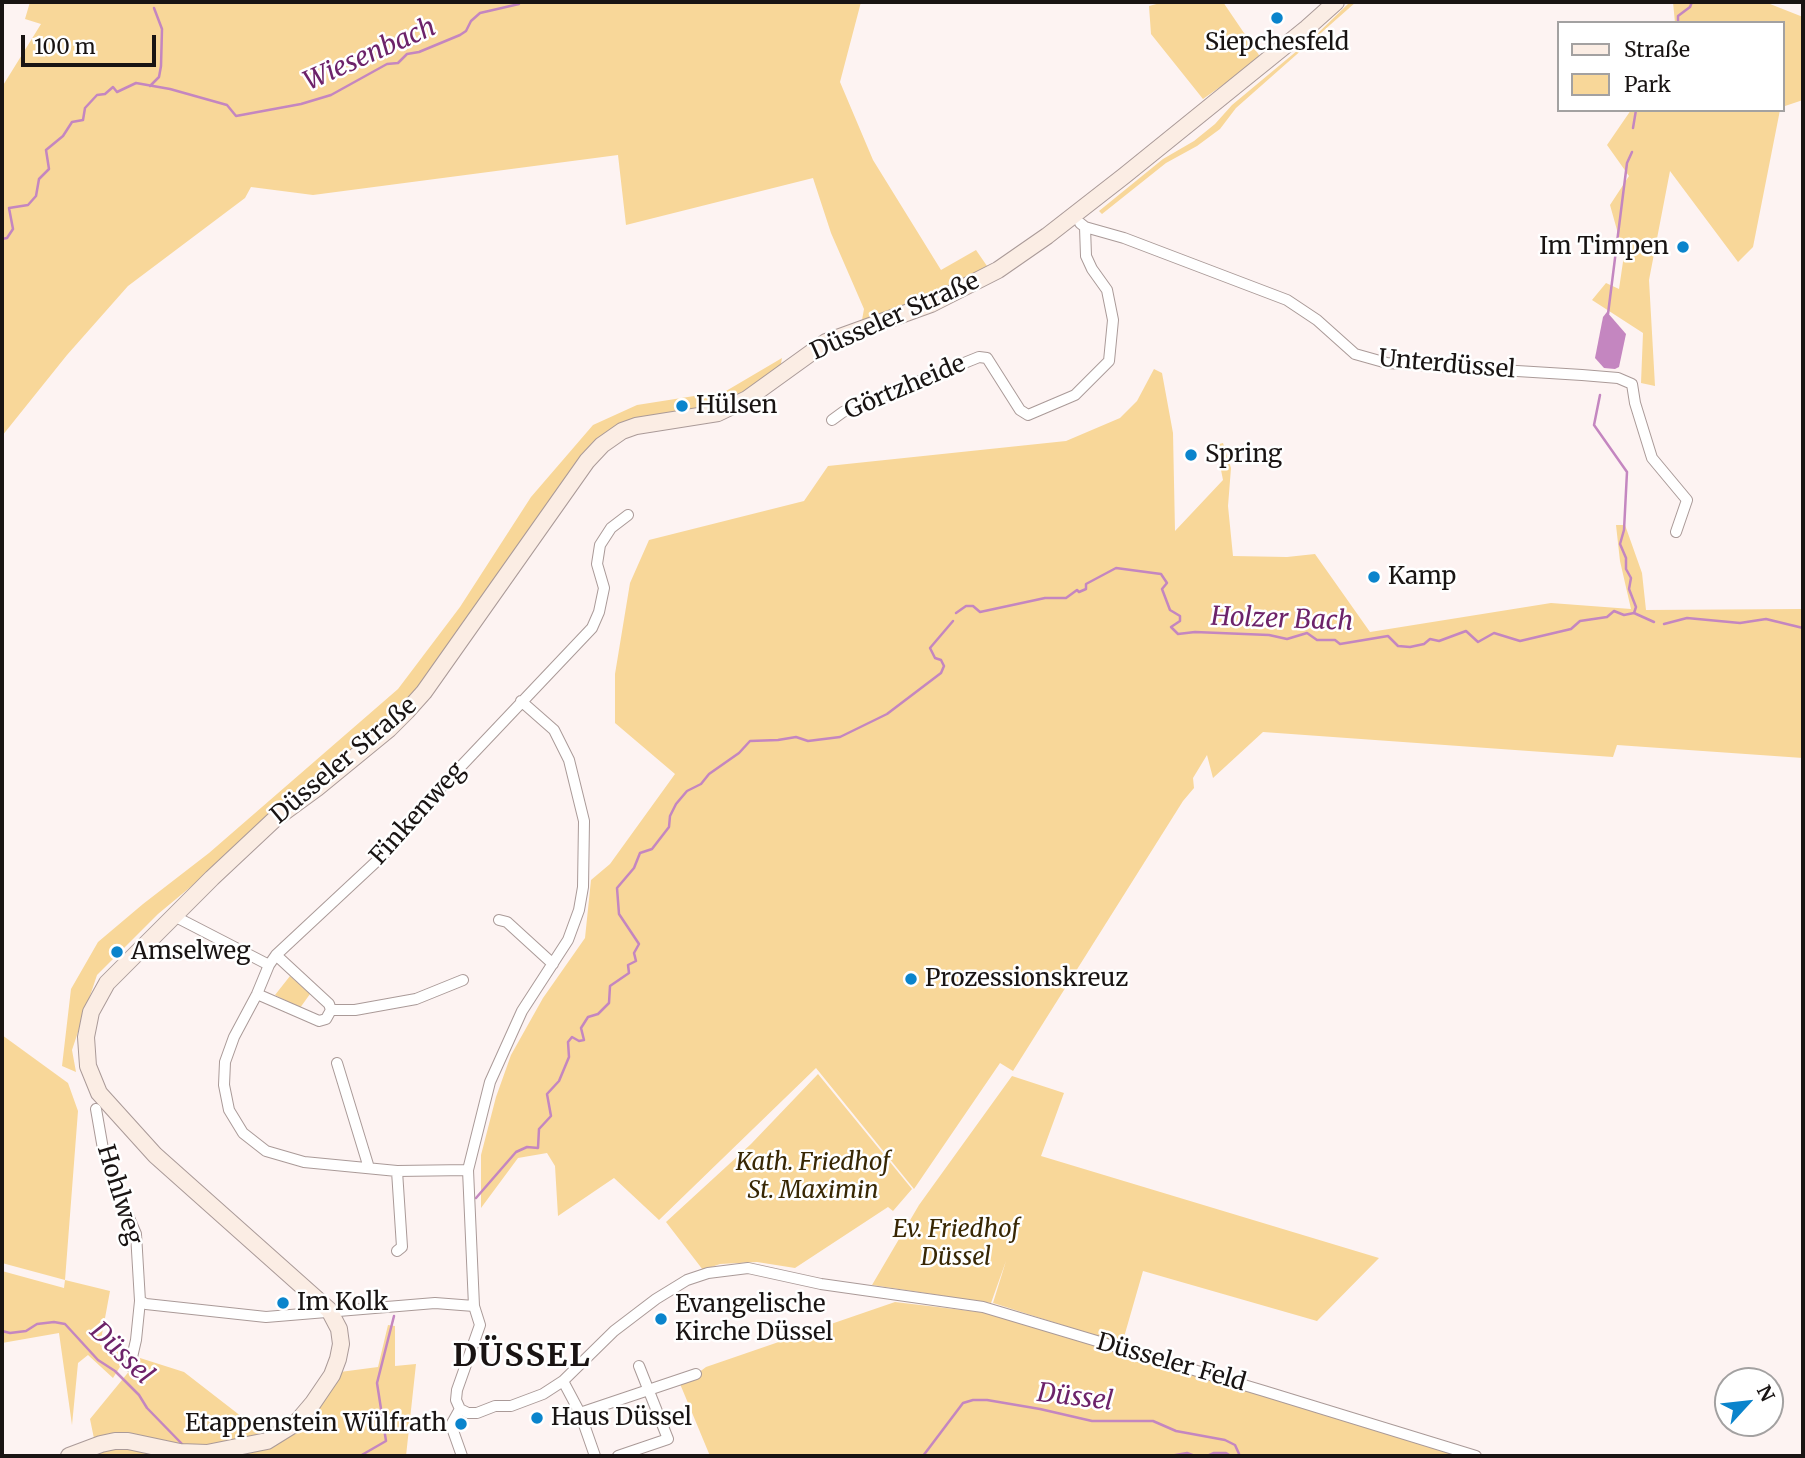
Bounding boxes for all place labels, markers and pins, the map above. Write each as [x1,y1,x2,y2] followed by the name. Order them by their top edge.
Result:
[1269,10,1285,26] marker: Siepchesfeld
[1205,29,1349,57] place label: Siepchesfeld
[1539,233,1669,261] place label: Im Timpen
[1675,239,1691,255] marker: Im Timpen
[696,392,777,420] place label: Hülsen
[674,398,690,414] marker: Hülsen
[1205,441,1282,469] place label: Spring
[1183,447,1199,463] marker: Spring
[1388,563,1456,591] place label: Kamp
[1366,569,1382,585] marker: Kamp
[131,938,251,966] place label: Amselweg
[109,944,125,960] marker: Amselweg
[925,965,1128,993] place label: Prozessionskreuz
[903,971,919,987] marker: Prozessionskreuz
[297,1289,388,1317] place label: Im Kolk
[675,1291,833,1347] place label: Evangelische Kirche Düssel
[275,1295,291,1311] marker: Im Kolk
[653,1311,669,1327] marker: Evangelische Kirche Düssel
[551,1404,692,1432] place label: Haus Düssel
[185,1410,447,1438] place label: Etappenstein Wülfrath
[529,1410,545,1426] marker: Haus Düssel
[453,1416,469,1432] marker: Etappenstein Wülfrath

